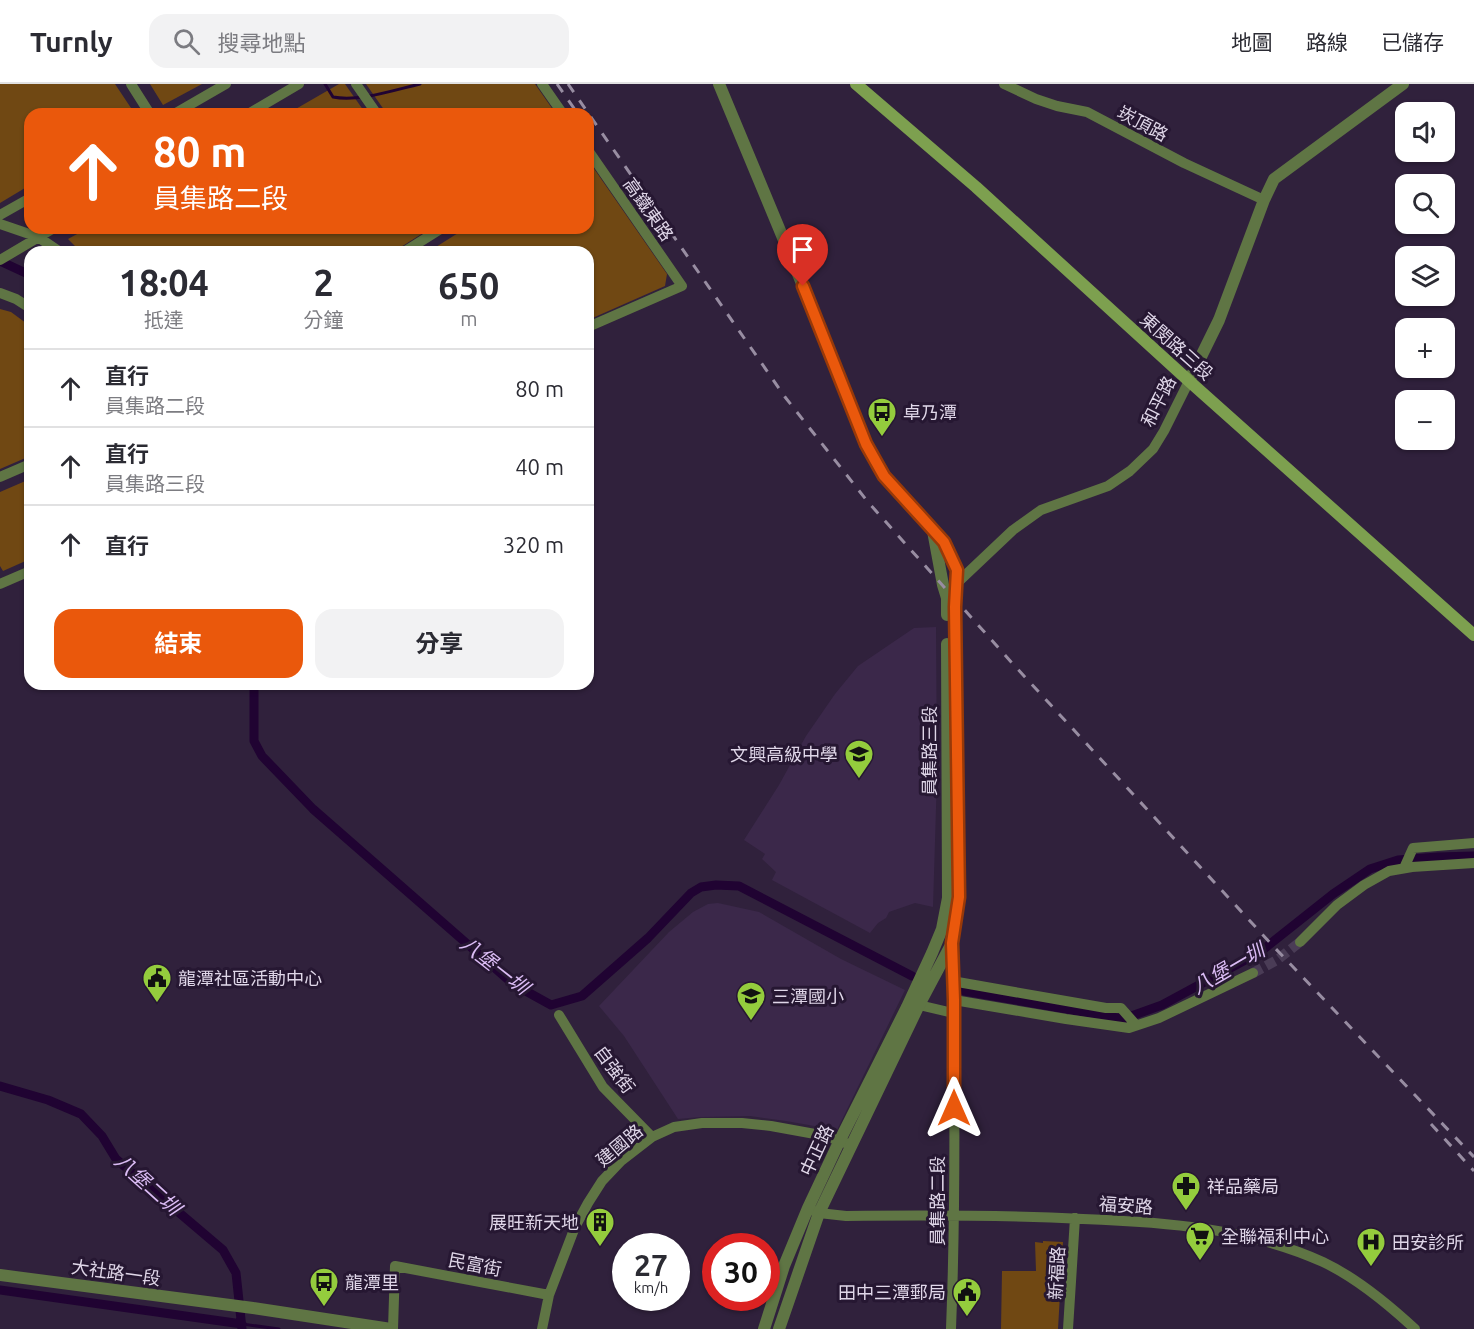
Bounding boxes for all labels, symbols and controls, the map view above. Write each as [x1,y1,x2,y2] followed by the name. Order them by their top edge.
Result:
[149,14,569,68] search box
[170,25,203,58] icon: search
[30,26,113,57] text: Turnly
[218,30,306,55] text: 搜尋地點
[1231,30,1273,54] text: 地圖
[1306,30,1348,54] text: 路線
[1381,30,1444,54] text: 已儲存
[1114,101,1172,145] street label: 崁頂路
[1395,102,1455,450] map controls
[1395,102,1455,162] button: sound
[153,128,247,175] text: 80 m
[54,132,132,210] icon: ahead
[620,174,678,244] street label: 高鐵東路
[1395,174,1455,234] button: search
[153,183,288,213] text: 員集路二段
[777,224,828,286] pin
[786,233,819,266] icon: arrive
[1395,246,1455,306] button: layers
[119,262,209,303] text: 18:04
[313,262,334,303] text: 2
[438,265,499,306] text: 650
[460,307,477,330] text: m
[144,308,184,331] text: 抵達
[304,308,344,331] text: 分鐘
[1137,308,1217,384] street label: 東閔路三段
[1395,318,1455,378] button: +
[105,363,149,388] text: 直行
[54,372,87,405] icon: ahead
[1137,372,1179,430] street label: 和平路
[515,376,564,401] text: 80 m
[1395,390,1455,450] button: −
[105,394,205,417] text: 員集路二段
[866,396,898,438] bus stop icon: 卓乃潭
[903,402,957,422] place label: 卓乃潭
[105,441,149,466] text: 直行
[54,450,87,483] icon: ahead
[515,454,564,479] text: 40 m
[105,472,205,495] text: 員集路三段
[54,528,87,561] icon: ahead
[503,532,564,557] text: 320 m
[105,533,149,558] text: 直行
[54,609,303,678] button: 結束
[315,609,564,678] button: 分享
[919,706,939,796] street label: 員集路三段
[843,738,875,780] school or university icon: 文興高級中學
[730,744,838,764] place label: 文興高級中學
[456,931,536,1001] water label: 八堡一圳
[1188,937,1271,998] water label: 八堡一圳
[141,962,173,1004] public building icon: 龍潭社區活動中心
[178,968,322,988] place label: 龍潭社區活動中心
[735,980,767,1022] school or university icon: 三潭國小
[772,986,844,1006] place label: 三潭國小
[591,1041,639,1097] street label: 自強街
[922,1076,986,1140] position arrow
[592,1120,646,1170] street label: 建國路
[796,1121,836,1179] street label: 中正路
[111,1149,188,1221] water label: 八堡二圳
[927,1156,947,1246] street label: 員集路二段
[1170,1170,1202,1212] pharmacy icon: 祥品藥局
[1207,1176,1279,1196] place label: 祥品藥局
[1098,1193,1154,1217] street label: 福安路
[584,1206,616,1248] building icon: 展旺新天地
[489,1212,579,1232] place label: 展旺新天地
[1184,1220,1216,1262] supermarket icon: 全聯福利中心
[1221,1226,1329,1246] place label: 全聯福利中心
[1355,1226,1387,1268] hospital icon: 田安診所
[1392,1232,1464,1252] place label: 田安診所
[702,1233,780,1311] speed limit sign: 30
[1045,1246,1067,1300] street label: 新福路
[634,1248,668,1282] text: 27
[447,1249,503,1279] street label: 民富街
[70,1256,162,1288] street label: 大社路一段
[308,1266,340,1308] bus stop icon: 龍潭里
[345,1272,399,1292] place label: 龍潭里
[951,1276,983,1318] public building icon: 田中三潭郵局
[634,1279,668,1296] text: km/h
[838,1282,946,1302] place label: 田中三潭郵局

